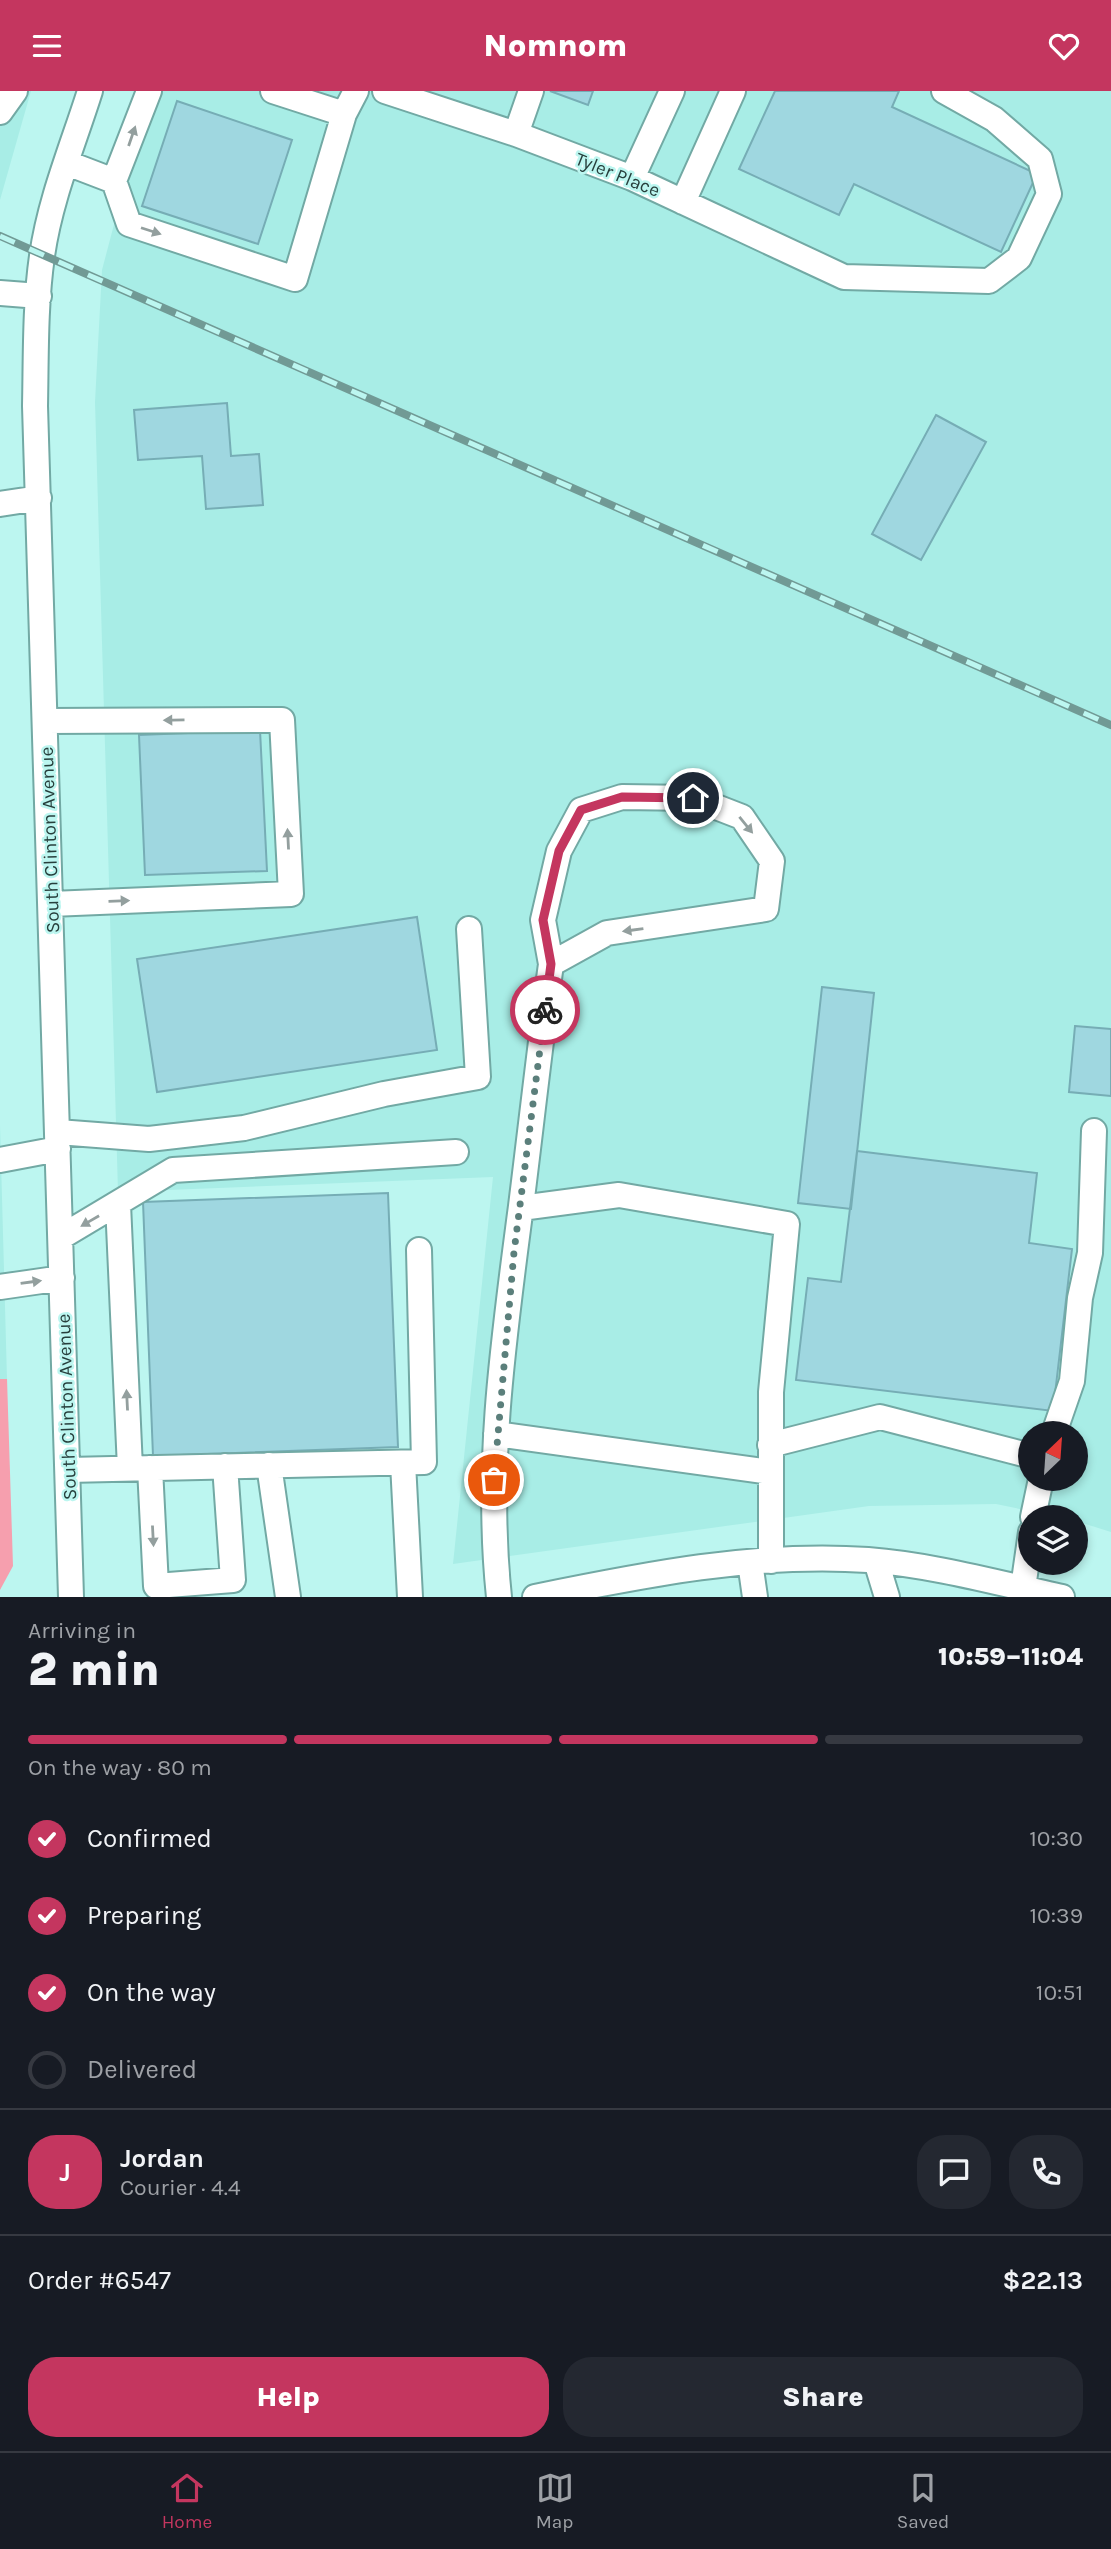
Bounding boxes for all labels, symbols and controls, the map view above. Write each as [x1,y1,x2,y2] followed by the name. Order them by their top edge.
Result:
[28,27,66,65] icon: menu
[484,27,627,64] text: Nomnom
[1045,27,1083,65] icon: heart
[127,125,138,146] one-way arrow
[572,148,663,202] street label: Tyler Place
[140,226,161,237] one-way arrow
[163,714,185,726] one-way arrow
[36,746,64,934] street label: South Clinton Avenue
[663,768,723,828] pin
[674,779,712,817] icon: home
[739,815,754,833] one-way arrow
[283,828,294,850] one-way arrow
[108,896,130,907] one-way arrow
[622,924,644,935] one-way arrow
[510,975,580,1045] courier
[526,991,564,1029] icon: bike
[80,1214,99,1227] one-way arrow
[20,1276,42,1287] one-way arrow
[53,1313,81,1501] street label: South Clinton Avenue
[121,1389,132,1411] one-way arrow
[1018,1421,1088,1491] north arrow
[1018,1421,1088,1575] map controls
[464,1450,524,1510] pin
[475,1461,513,1499] icon: bag
[1018,1505,1088,1575] button: layers
[148,1525,159,1547] one-way arrow
[28,1617,136,1644] text: Arriving in
[938,1641,1083,1672] text: 10:59–11:04
[28,1643,160,1697] text: 2 min
[28,1754,212,1781] text: On the way · 80 m
[28,1820,66,1858] icon: check
[87,1823,212,1854] text: Confirmed
[1029,1825,1083,1852] text: 10:30
[28,1897,66,1935] icon: check
[87,1900,201,1931] text: Preparing
[1030,1902,1083,1929] text: 10:39
[28,1974,66,2012] icon: check
[87,1977,216,2008] text: On the way
[1036,1979,1083,2006] text: 10:51
[87,2054,197,2085] text: Delivered
[917,2135,991,2209] button: chat
[1009,2135,1083,2209] button: phone
[120,2143,204,2174] text: Jordan
[59,2157,71,2188] text: J
[120,2174,241,2201] text: Courier · 4.4
[28,2265,171,2296] text: Order #6547
[1003,2265,1083,2296] text: $22.13
[28,2357,549,2437] button: Help
[563,2357,1083,2437] button: Share
[162,2469,212,2533] tab: Home
[536,2469,574,2533] tab: Map
[897,2469,949,2533] tab: Saved

